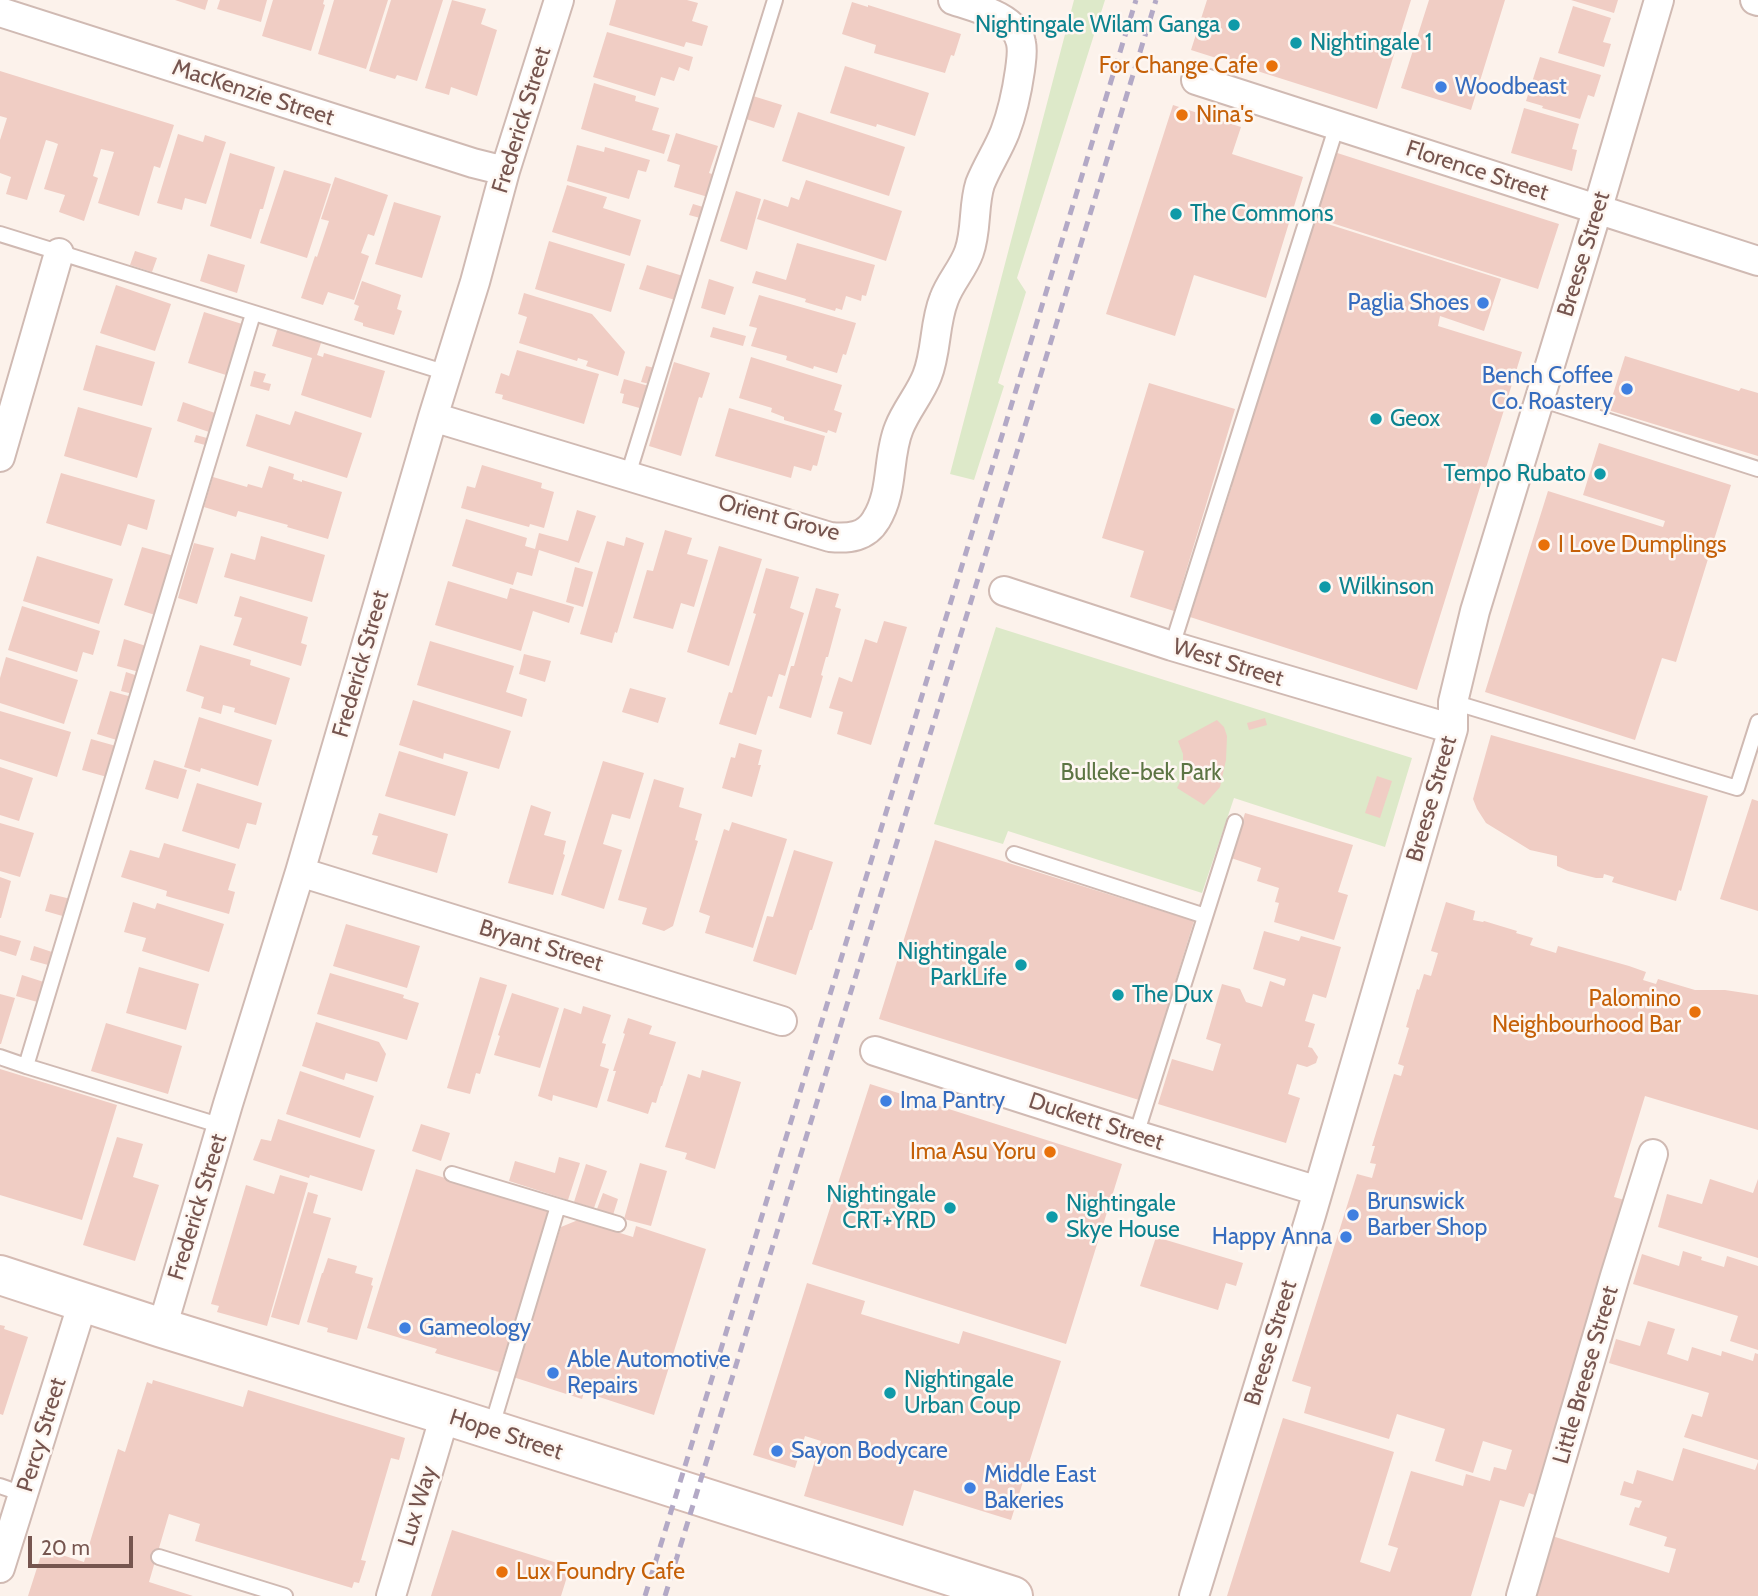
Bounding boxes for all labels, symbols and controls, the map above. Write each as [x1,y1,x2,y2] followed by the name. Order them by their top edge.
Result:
[975,11,1220,39] place label: Nightingale Wilam Ganga
[1226,17,1242,33] marker: Nightingale Wilam Ganga
[1310,29,1432,57] place label: Nightingale 1
[1288,35,1304,51] marker: Nightingale 1
[487,44,557,196] street label: Frederick Street
[1099,52,1258,80] place label: For Change Cafe
[169,54,337,132] street label: MacKenzie Street
[1264,58,1280,74] marker: For Change Cafe
[1455,73,1567,101] place label: Woodbeast
[1433,79,1449,95] marker: Woodbeast
[1196,101,1253,129] place label: Nina's
[1174,107,1190,123] marker: Nina's
[1402,135,1552,207] street label: Florence Street
[1552,188,1616,320] street label: Breese Street
[1190,200,1333,228] place label: The Commons
[1168,206,1184,222] marker: The Commons
[1347,289,1469,317] place label: Paglia Shoes
[1475,295,1491,311] marker: Paglia Shoes
[1482,362,1613,416] place label: Bench Coffee Co. Roastery
[1619,381,1635,397] marker: Bench Coffee Co. Roastery
[1390,405,1440,433] place label: Geox
[1368,411,1384,427] marker: Geox
[1443,460,1586,488] place label: Tempo Rubato
[1592,466,1608,482] marker: Tempo Rubato
[715,489,843,547] street label: Orient Grove
[1558,531,1727,559] place label: I Love Dumplings
[1536,537,1552,553] marker: I Love Dumplings
[1339,573,1434,601] place label: Wilkinson
[1317,579,1333,595] marker: Wilkinson
[327,587,395,741] street label: Frederick Street
[1169,633,1287,693] street label: West Street
[1401,733,1463,865] street label: Breese Street
[1061,759,1221,787] park label: Bulleke-bek Park
[476,914,606,978] street label: Bryant Street
[897,938,1007,992] place label: Nightingale ParkLife
[1013,957,1029,973] marker: Nightingale ParkLife
[1132,981,1213,1009] place label: The Dux
[1492,985,1681,1039] place label: Palomino Neighbourhood Bar
[1110,987,1126,1003] marker: The Dux
[1687,1004,1703,1020] marker: Palomino Neighbourhood Bar
[900,1087,1005,1115] place label: Ima Pantry
[1025,1087,1167,1157] street label: Duckett Street
[878,1093,894,1109] marker: Ima Pantry
[163,1131,233,1283] street label: Frederick Street
[910,1138,1036,1166] place label: Ima Asu Yoru
[1042,1144,1058,1160] marker: Ima Asu Yoru
[826,1181,936,1235] place label: Nightingale CRT+YRD
[1367,1188,1487,1242] place label: Brunswick Barber Shop
[1066,1190,1180,1244] place label: Nightingale Skye House
[942,1200,958,1216] marker: Nightingale CRT+YRD
[1345,1207,1361,1223] marker: Brunswick Barber Shop
[1044,1209,1060,1225] marker: Nightingale Skye House
[1212,1223,1332,1251] place label: Happy Anna
[1338,1229,1354,1245] marker: Happy Anna
[1239,1277,1303,1409] street label: Breese Street
[1547,1283,1625,1467] street label: Little Breese Street
[419,1314,531,1342] place label: Gameology
[397,1320,413,1336] marker: Gameology
[567,1346,731,1400] place label: Able Automotive Repairs
[545,1365,561,1381] marker: Able Automotive Repairs
[904,1366,1021,1420] place label: Nightingale Urban Coup
[12,1375,72,1495] street label: Percy Street
[882,1385,898,1401] marker: Nightingale Urban Coup
[446,1404,566,1466] street label: Hope Street
[791,1437,948,1465] place label: Sayon Bodycare
[769,1443,785,1459] marker: Sayon Bodycare
[984,1461,1096,1515] place label: Middle East Bakeries
[393,1463,443,1549] street label: Lux Way
[962,1480,978,1496] marker: Middle East Bakeries
[32,1522,136,1566] scale bar
[41,1535,90,1560] text: 20 m
[516,1558,685,1586] place label: Lux Foundry Cafe
[494,1564,510,1580] marker: Lux Foundry Cafe

